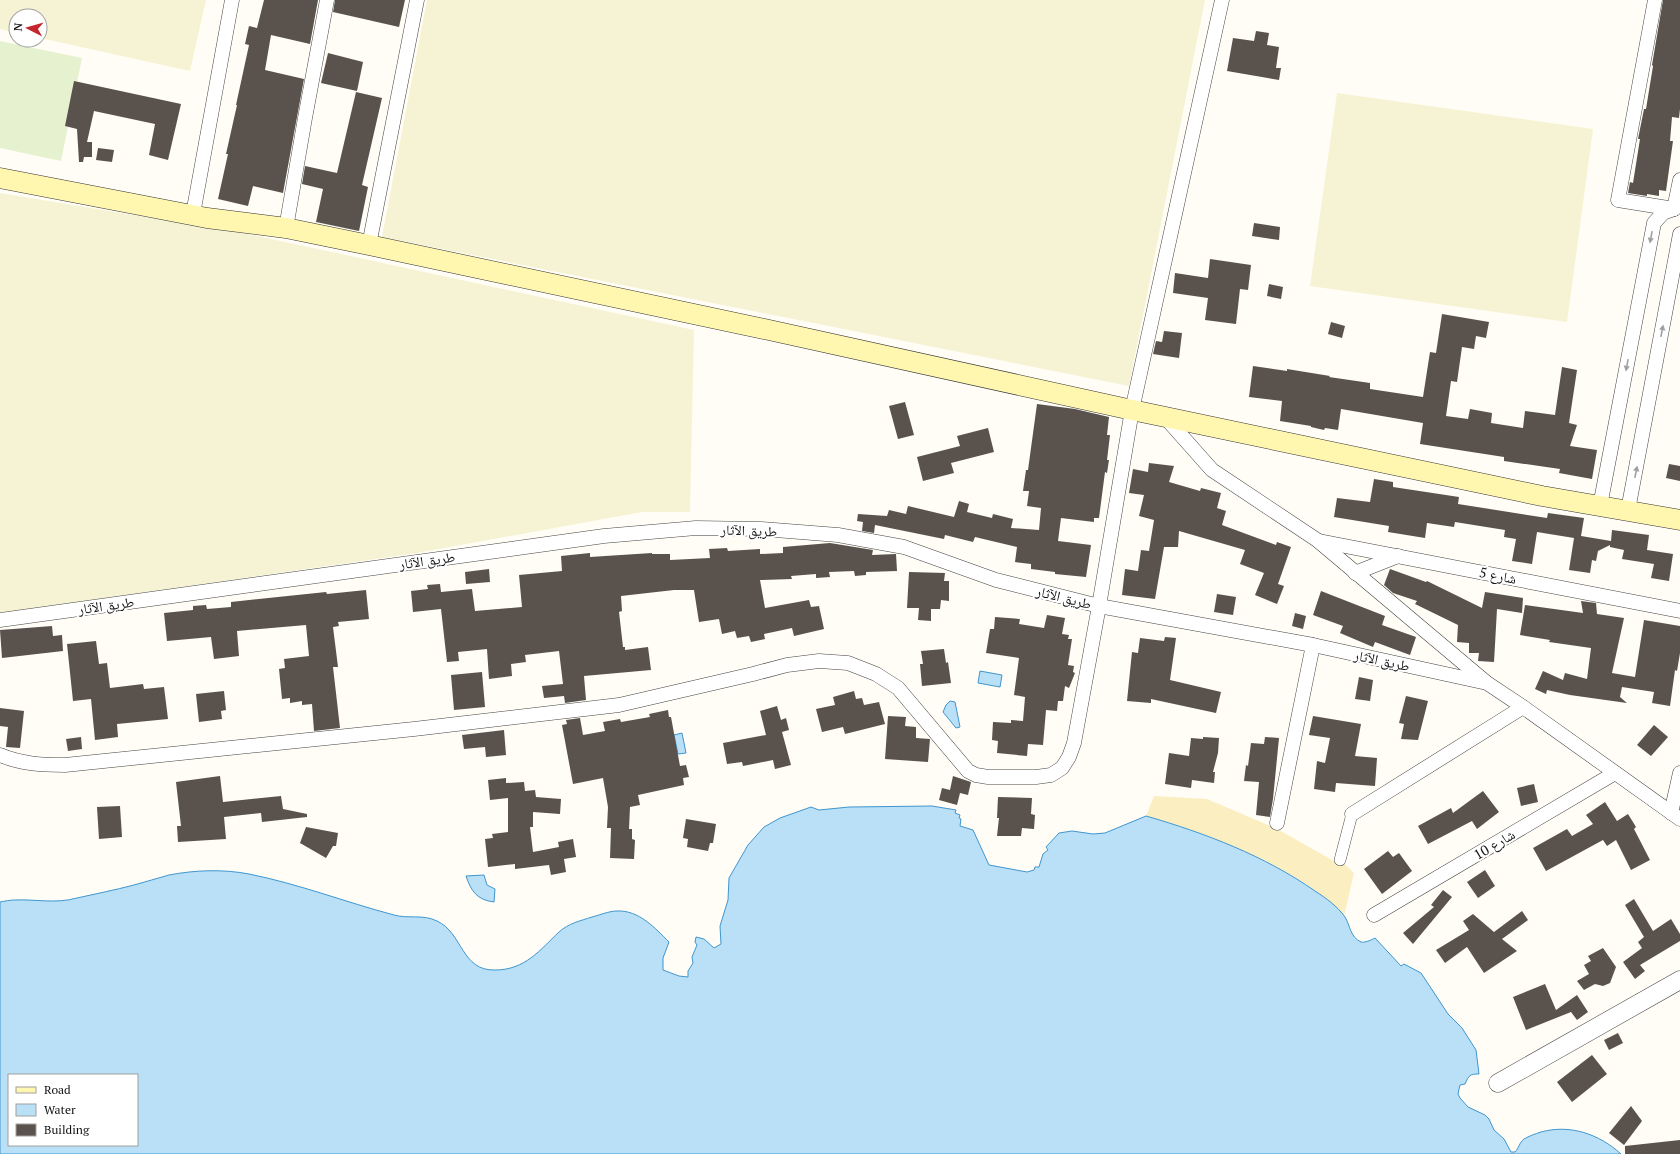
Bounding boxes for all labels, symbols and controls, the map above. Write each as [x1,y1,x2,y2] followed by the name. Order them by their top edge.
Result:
[8,8,48,48] north arrow
[11,21,26,32] text: N
[1648,231,1654,243] one-way arrow
[1659,324,1665,337] one-way arrow
[1624,358,1630,371] one-way arrow
[1633,466,1639,478] one-way arrow
[719,519,778,541] street label: طريق الآثار
[397,547,456,574] street label: طريق الآثار
[1478,562,1518,589] street label: شارع 5
[1033,581,1094,614] street label: طريق الآثار
[76,592,135,619] street label: طريق الآثار
[1351,645,1412,676] street label: طريق الآثار
[1470,824,1519,865] street label: شارع 10
[8,1074,138,1146] legend
[44,1082,71,1097] text: Road
[44,1102,76,1117] text: Water
[44,1122,90,1137] text: Building

